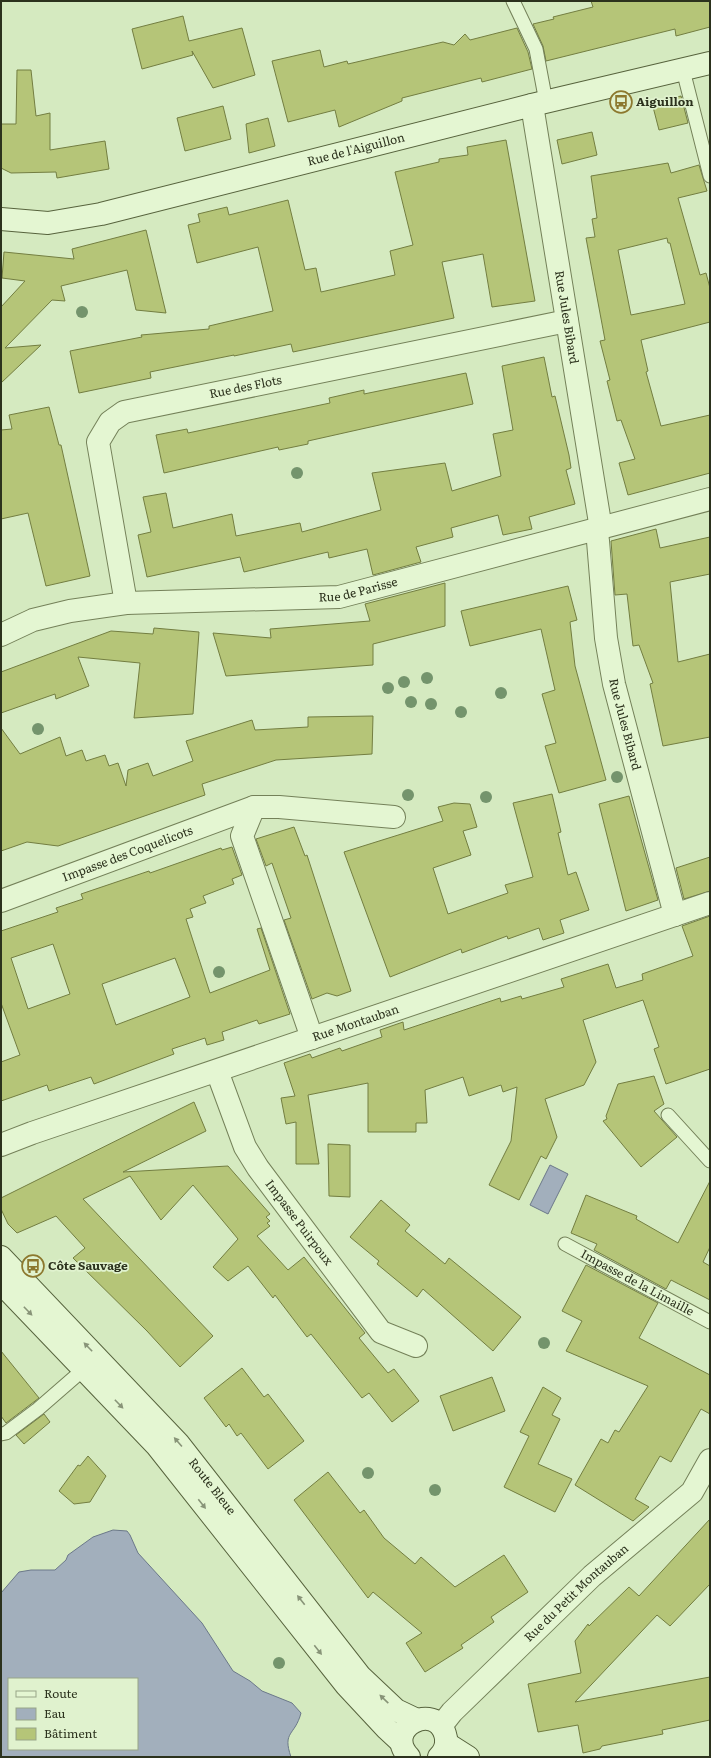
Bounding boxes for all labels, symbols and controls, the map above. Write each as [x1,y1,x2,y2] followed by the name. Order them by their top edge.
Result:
[608,89,634,115] bus stop icon: Aiguillon
[636,92,694,110] place label: Aiguillon
[305,128,407,170] street label: Rue de l'Aiguillon
[551,269,584,366] street label: Rue Jules Bibard
[207,370,284,402] street label: Rue des Flots
[318,572,399,606] street label: Rue de Parisse
[605,677,647,773] street label: Rue Jules Bibard
[59,820,196,886] street label: Impasse des Coquelicots
[310,999,401,1045] street label: Rue Montauban
[262,1175,338,1269] street label: Impasse Puirpoux
[578,1244,698,1320] street label: Impasse de la Limaille
[20,1253,46,1279] bus stop icon: Côte Sauvage
[48,1256,128,1274] place label: Côte Sauvage
[23,1306,33,1316] one-way arrow
[84,1342,93,1352] one-way arrow
[114,1399,124,1409] one-way arrow
[173,1437,182,1447] one-way arrow
[185,1454,241,1518] street label: Route Bleue
[198,1498,207,1509] one-way arrow
[519,1539,632,1645] street label: Rue du Petit Montauban
[296,1594,305,1605] one-way arrow
[313,1644,322,1655] one-way arrow
[8,1678,138,1750] legend
[44,1684,78,1702] text: Route
[379,1694,389,1704] one-way arrow
[44,1704,66,1722] text: Eau
[44,1724,97,1742] text: Bâtiment

